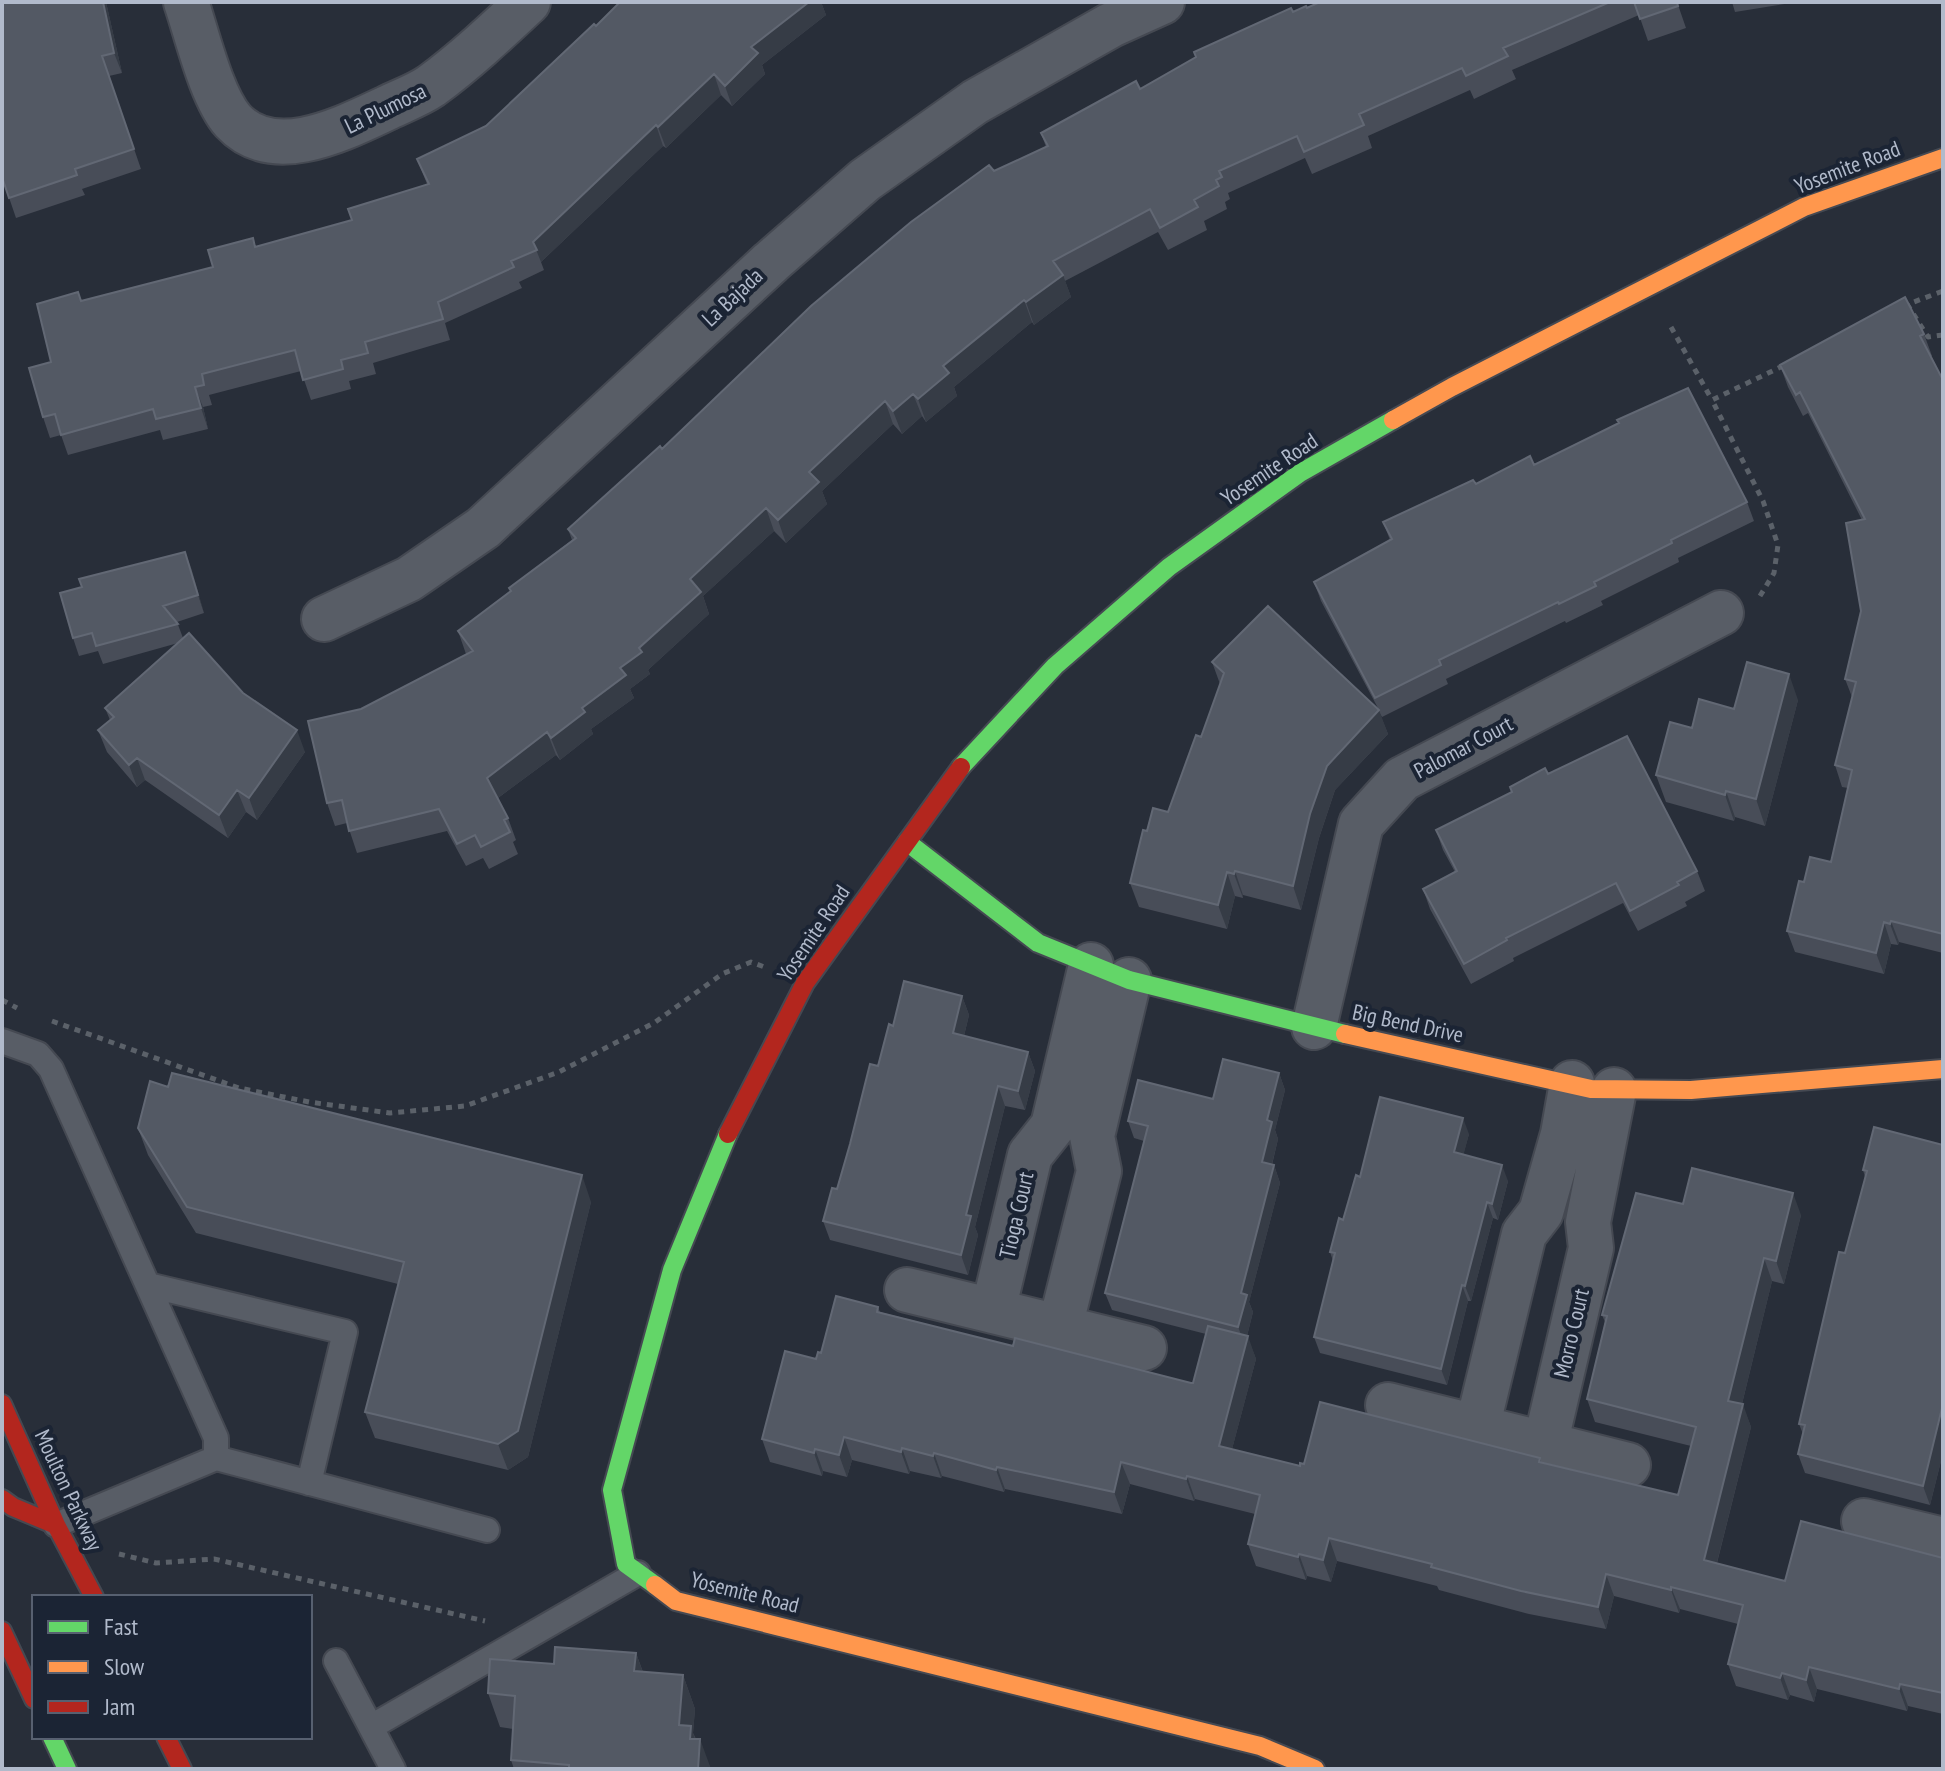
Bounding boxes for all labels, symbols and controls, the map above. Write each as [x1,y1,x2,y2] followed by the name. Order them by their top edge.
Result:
[340,76,430,140] street label: La Plumosa
[1790,134,1904,200] street label: Yosemite Road
[696,262,768,332] street label: La Bajada
[1215,426,1323,512] street label: Yosemite Road
[1409,709,1517,785] street label: Palomar Court
[770,879,856,987] street label: Yosemite Road
[1350,998,1466,1048] street label: Big Bend Drive
[992,1169,1040,1261] street label: Tioga Court
[1547,1286,1595,1380] street label: Morro Court
[29,1425,110,1556] street label: Moulton Parkway
[688,1565,802,1619] street label: Yosemite Road
[32,1595,312,1739] legend
[104,1611,139,1642] text: Fast
[104,1651,145,1682] text: Slow
[103,1691,135,1722] text: Jam

